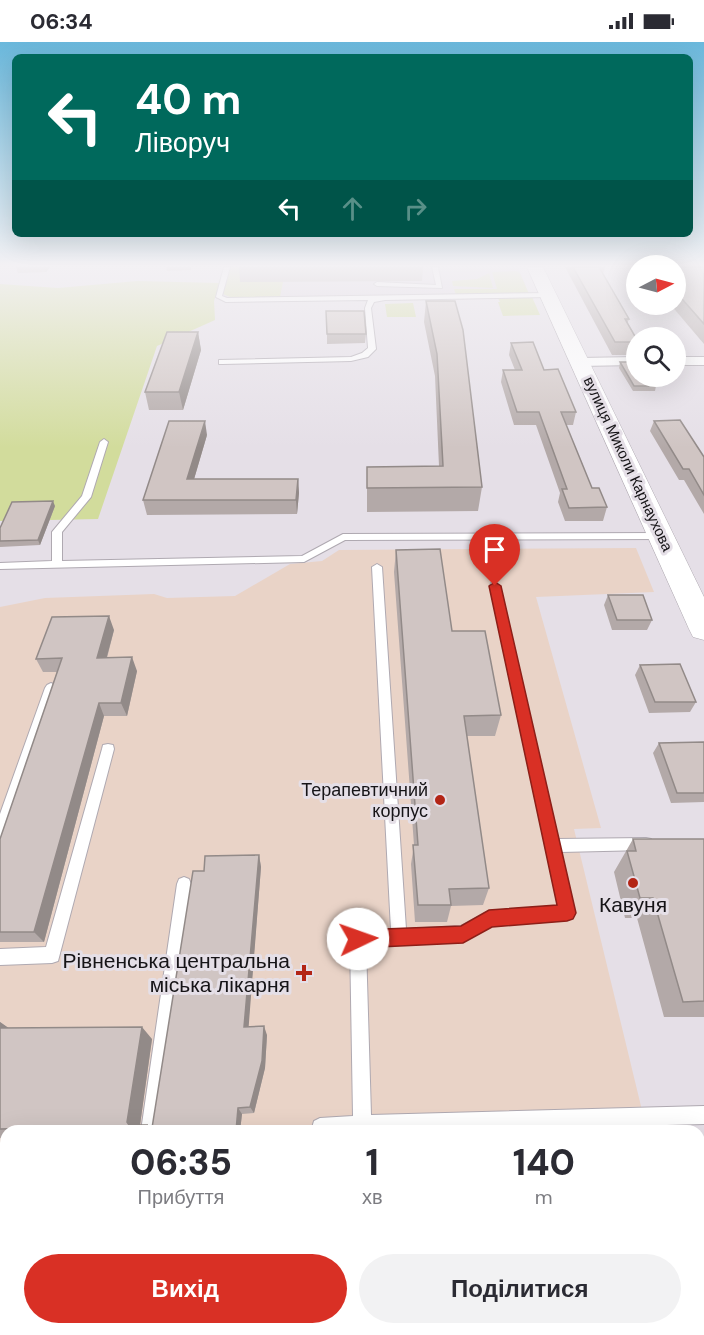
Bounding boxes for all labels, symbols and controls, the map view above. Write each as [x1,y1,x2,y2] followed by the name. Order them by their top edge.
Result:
[30,7,93,36] text: 06:34
[135,72,241,127] text: 40 m
[36,78,114,156] icon: left
[135,125,230,160] text: Ліворуч
[273,192,306,225] icon: left
[336,192,369,225] icon: ahead
[399,192,432,225] icon: right
[626,255,686,315] north arrow
[626,255,686,387] map controls
[626,327,686,387] button: search
[579,373,678,555] street label: вулиця Миколи Карнаухова
[469,524,520,586] pin
[478,533,511,566] icon: arrive
[301,778,428,823] place label: Терапевтичний корпус
[433,793,447,807] marker: Терапевтичний корпус
[626,876,640,890] marker: Кавуня
[599,891,667,919] place label: Кавуня
[326,907,390,971] position arrow
[62,947,290,999] place label: Рівненська центральна міська лікарня
[295,964,313,982] marker: Рівненська центральна міська лікарня
[130,1139,232,1186] text: 06:35
[366,1139,379,1186] text: 1
[513,1139,575,1186] text: 140
[138,1184,224,1210] text: Прибуття
[362,1184,383,1210] text: хв
[535,1184,553,1210] text: m
[24,1254,347,1323] button: Вихід
[359,1254,681,1323] button: Поділитися

